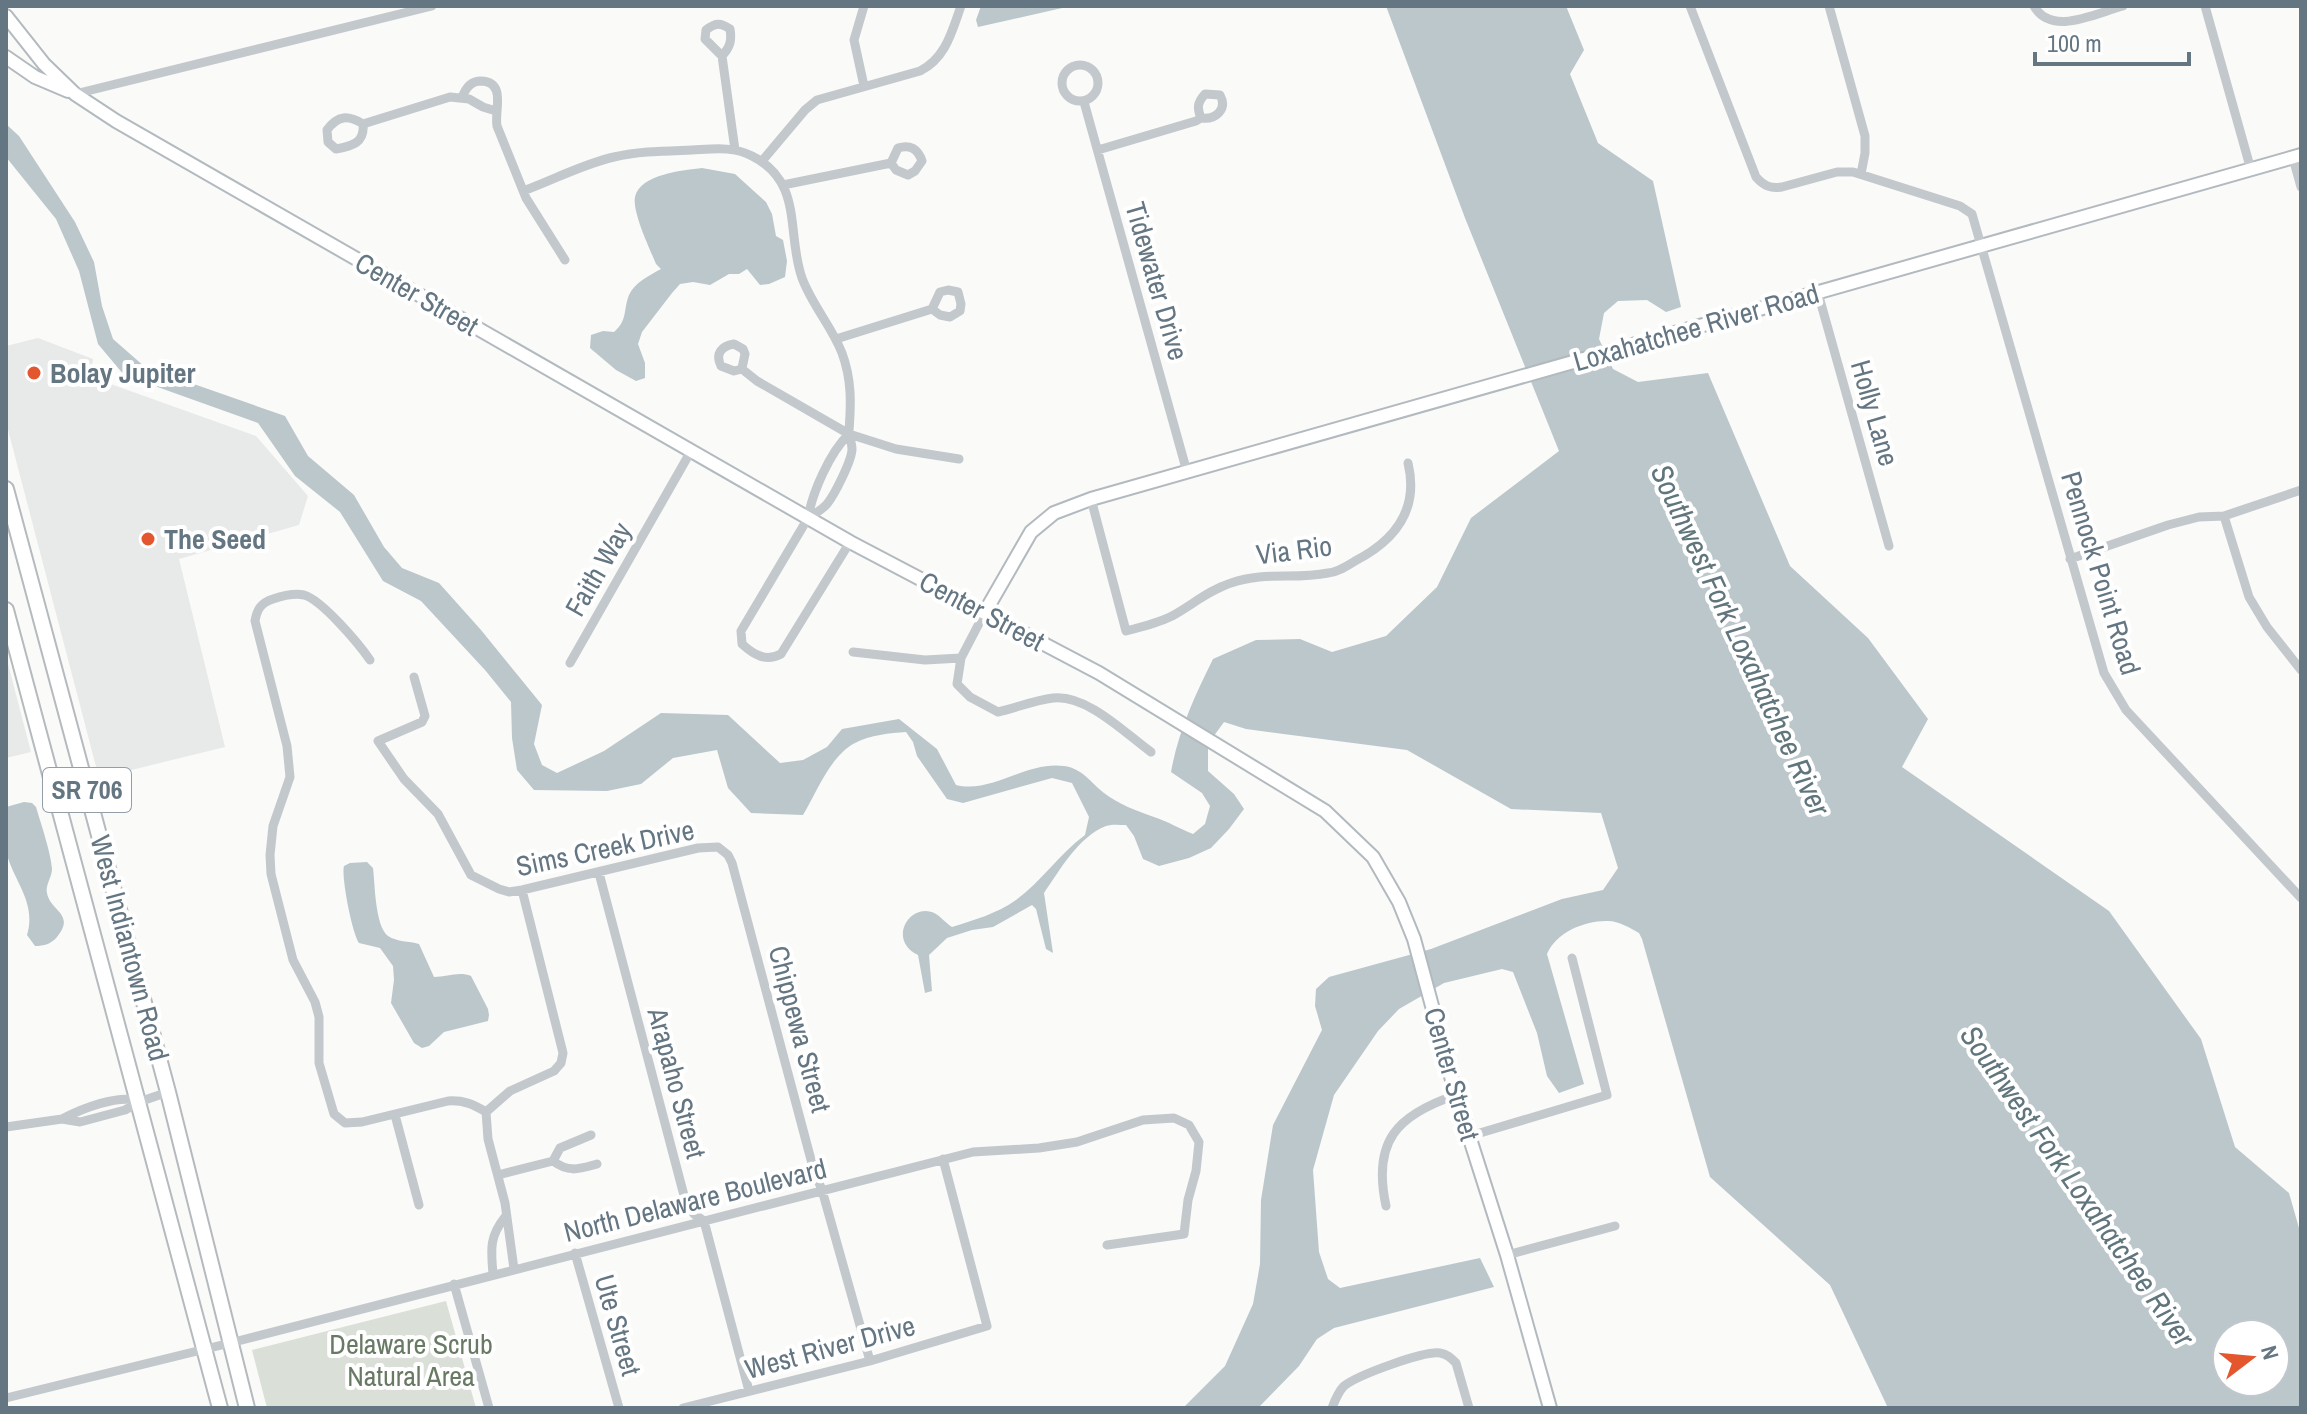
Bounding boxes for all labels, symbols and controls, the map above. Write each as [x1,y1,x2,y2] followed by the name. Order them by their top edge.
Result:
[2035,16,2189,66] scale bar
[2047,27,2102,59] text: 100 m
[1116,198,1198,364] street label: Tidewater Drive
[348,243,486,345] street label: Center Street
[1569,274,1823,380] street label: Loxahatchee River Road
[50,354,196,392] place label: Bolay Jupiter
[1842,356,1908,470] street label: Holly Lane
[25,364,43,382] marker: Bolay Jupiter
[1642,457,1840,822] water label: Southwest Fork Loxahatchee River
[2052,467,2150,679] street label: Pennock Point Road
[556,515,640,623] street label: Faith Way
[164,520,266,558] place label: The Seed
[1254,526,1334,574] street label: Via Rio
[139,530,157,548] marker: The Seed
[913,562,1051,660] street label: Center Street
[43,768,131,812] road number: SR 706
[512,811,698,885] street label: Sims Creek Drive
[82,831,178,1065] street label: West Indiantown Road
[760,941,840,1117] street label: Chippewa Street
[638,1003,715,1163] street label: Arapaho Street
[1415,1003,1489,1145] street label: Center Street
[1951,1017,2205,1355] water label: Southwest Fork Loxahatchee River
[560,1149,830,1251] street label: North Delaware Boulevard
[585,1270,651,1380] street label: Ute Street
[741,1306,919,1388] street label: West River Drive
[2211,1318,2291,1398] north arrow
[329,1325,493,1395] park label: Delaware Scrub Natural Area
[2254,1342,2286,1363] text: N

